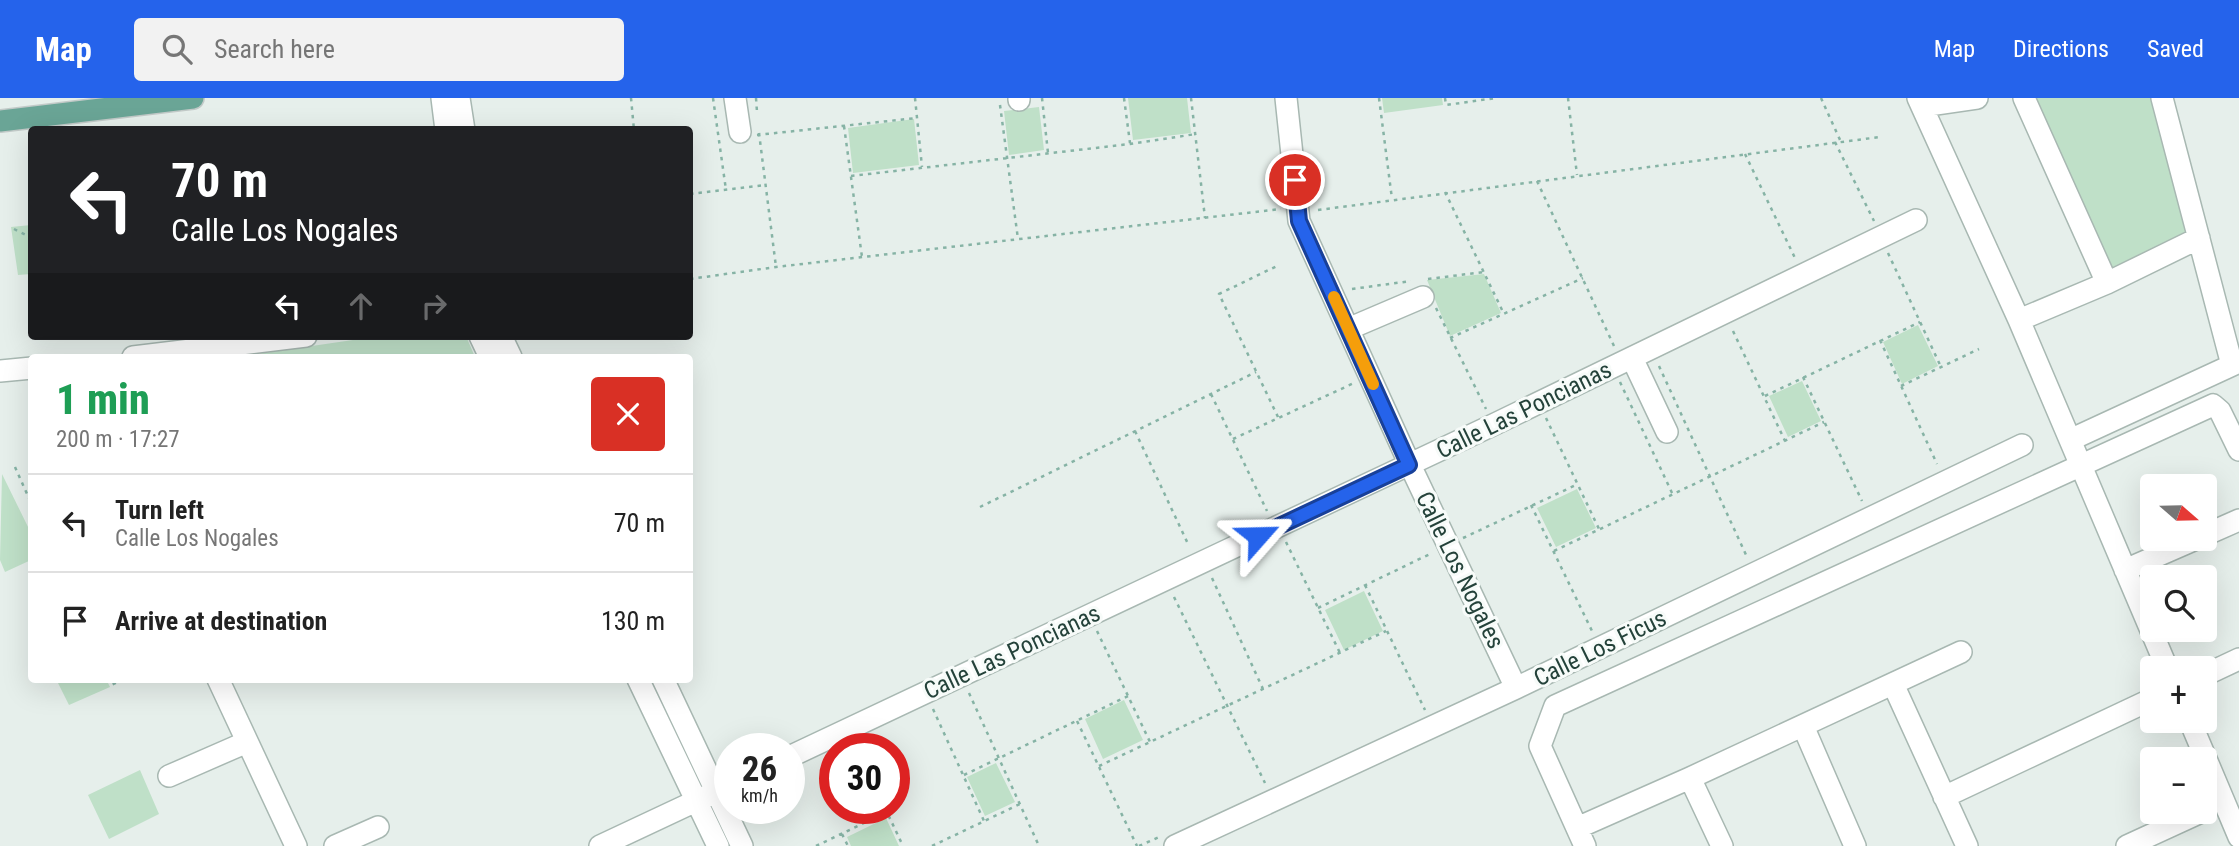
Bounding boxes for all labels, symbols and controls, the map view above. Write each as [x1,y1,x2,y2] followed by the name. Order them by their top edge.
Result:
[134,18,624,81] search box
[35,30,92,69] text: Map
[158,30,196,68] icon: search
[214,34,335,64] text: Search here
[1934,35,1975,63] text: Map
[2013,35,2109,63] text: Directions
[2147,35,2204,63] text: Saved
[1265,150,1325,210] pin
[171,152,268,209] text: 70 m
[56,154,147,245] icon: left
[1276,161,1314,199] icon: arrive
[171,211,399,249] text: Calle Los Nogales
[269,287,307,325] icon: left
[342,287,380,325] icon: ahead
[415,287,453,325] icon: right
[1432,356,1616,464] street label: Calle Las Poncianas
[56,375,150,424] text: 1 min
[591,377,665,451] button: close
[56,426,180,453] text: 200 m · 17:27
[2140,474,2217,551] north arrow
[2140,474,2217,824] map controls
[1410,487,1510,653] street label: Calle Los Nogales
[115,495,204,525] text: Turn left
[1221,499,1295,573] position arrow
[56,504,94,542] icon: left
[614,508,665,538] text: 70 m
[115,525,279,552] text: Calle Los Nogales
[2140,565,2217,642] button: search
[919,599,1105,705] street label: Calle Las Poncianas
[56,602,94,640] icon: arrive
[1529,604,1671,692] street label: Calle Los Ficus
[115,606,327,636] text: Arrive at destination
[601,606,665,636] text: 130 m
[2140,656,2217,733] button: +
[819,733,910,824] speed limit sign: 30
[2140,747,2217,824] button: −
[742,749,777,790] text: 26
[741,785,778,806] text: km/h

